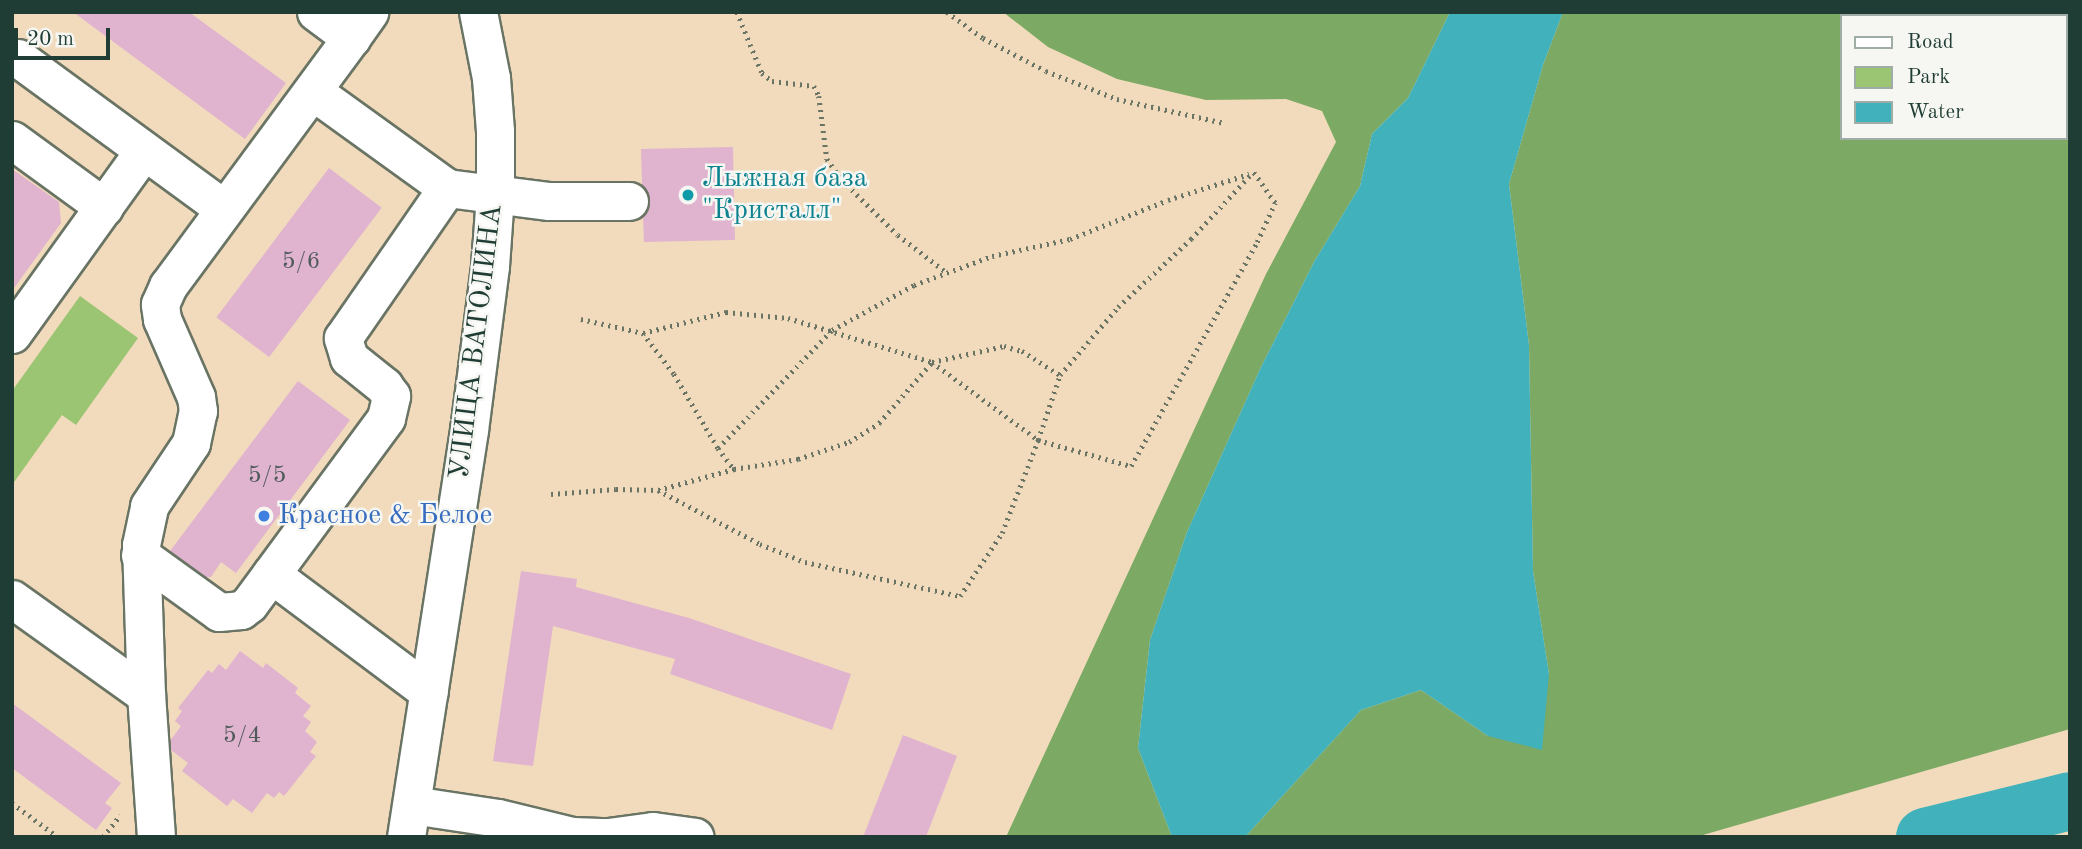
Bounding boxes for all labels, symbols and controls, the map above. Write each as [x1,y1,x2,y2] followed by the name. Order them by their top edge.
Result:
[18,14,114,58] scale bar
[1840,14,2068,140] legend
[27,29,74,50] text: 20 m
[1907,32,1954,53] text: Road
[1907,67,1950,88] text: Park
[1907,102,1964,123] text: Water
[702,162,868,228] place label: Лыжная база "Кристалл"
[680,187,696,203] marker: Лыжная база "Кристалл"
[443,202,511,482] street label: УЛИЦА ВАТОЛИНА
[282,249,320,277] house number: 5/6
[248,463,286,491] house number: 5/5
[278,499,492,533] place label: Красное & Белое
[256,508,272,524] marker: Красное & Белое
[223,723,261,751] house number: 5/4

